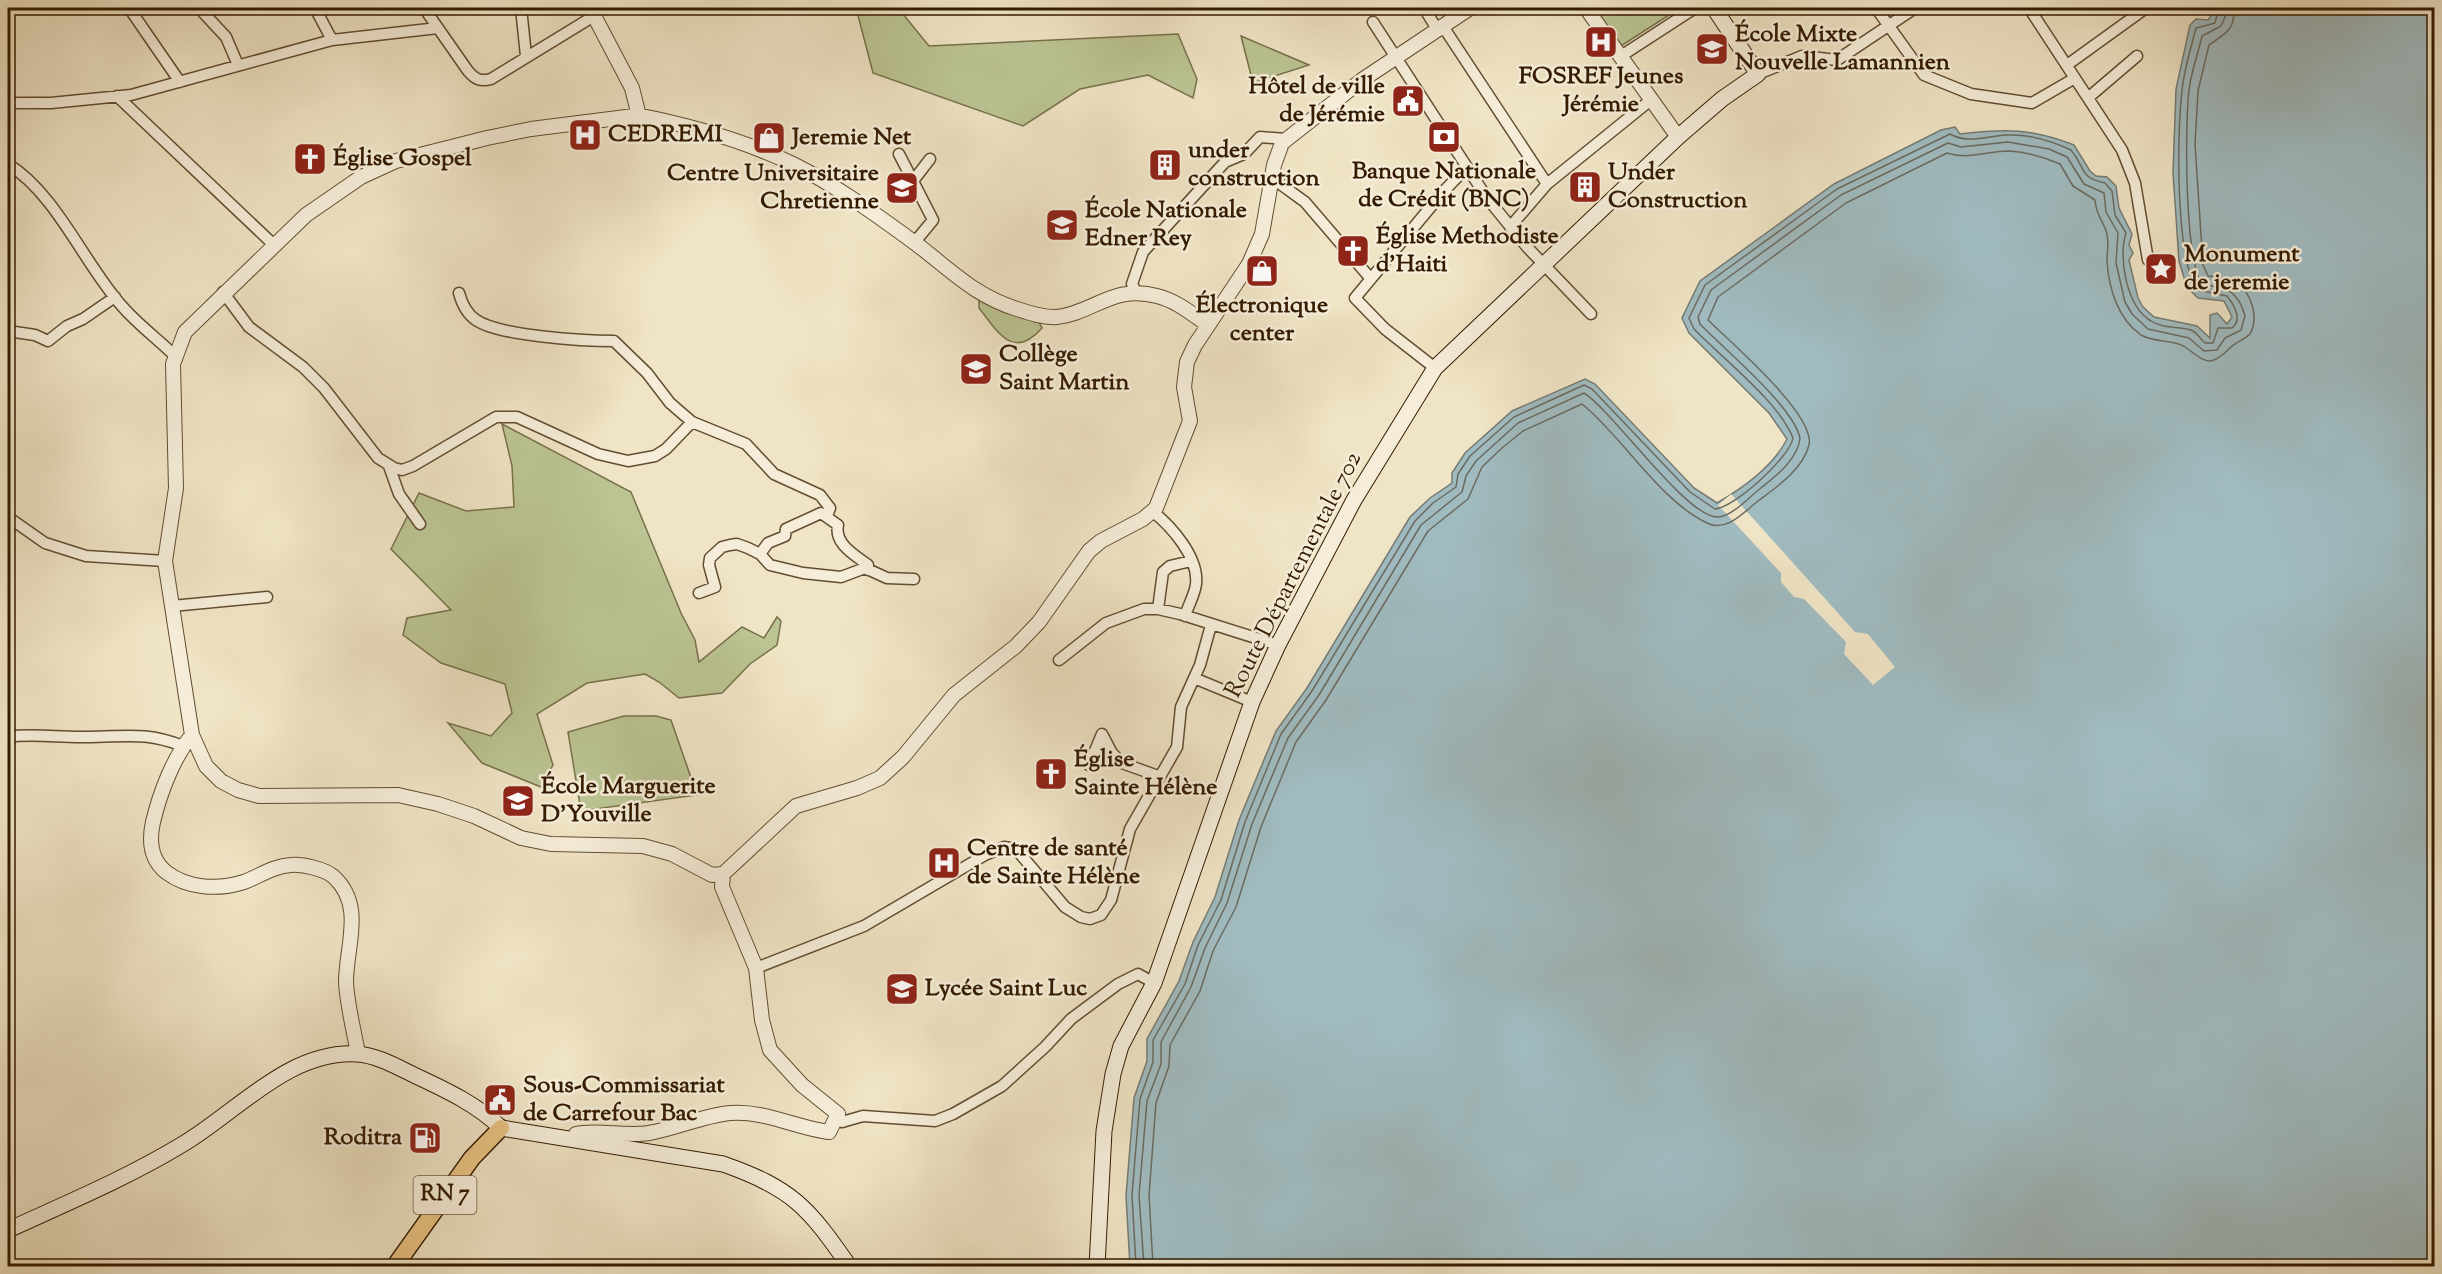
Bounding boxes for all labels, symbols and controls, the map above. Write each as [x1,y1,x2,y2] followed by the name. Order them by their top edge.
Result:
[1735,18,1951,80] place label: École Mixte Nouvelle Lamannien
[1583,24,1619,60] hospital icon: FOSREF Jeunes Jérémie
[1694,31,1730,67] school or university icon: École Mixte Nouvelle Lamannien
[1519,60,1683,122] place label: FOSREF Jeunes Jérémie
[1249,70,1385,132] place label: Hôtel de ville de Jérémie
[1390,83,1426,119] public building icon: Hôtel de ville de Jérémie
[567,117,603,153] hospital icon: CEDREMI
[608,118,723,152] place label: CEDREMI
[1426,119,1462,155] bank icon: Banque Nationale de Crédit (BNC)
[751,120,787,156] shop icon: Jeremie Net
[790,121,912,155] place label: Jeremie Net
[1188,134,1320,196] place label: under construction
[292,141,328,177] church icon: Église Gospel
[333,142,472,176] place label: Église Gospel
[1147,147,1183,183] building icon: under construction
[1352,155,1536,217] place label: Banque Nationale de Crédit (BNC)
[1608,156,1748,218] place label: Under Construction
[667,157,879,219] place label: Centre Universitaire Chretienne
[1567,169,1603,205] building icon: Under Construction
[884,170,920,206] school or university icon: Centre Universitaire Chretienne
[1085,194,1247,256] place label: École Nationale Edner Rey
[1044,207,1080,243] school or university icon: École Nationale Edner Rey
[1376,220,1559,282] place label: Église Methodiste d'Haiti
[1335,233,1371,269] church icon: Église Methodiste d'Haiti
[2184,238,2300,300] place label: Monument de jeremie
[2143,251,2179,287] place icon: Monument de jeremie
[1244,253,1280,289] shop icon: Électronique center
[1196,289,1328,351] place label: Électronique center
[999,338,1130,400] place label: Collège Saint Martin
[958,351,994,387] school or university icon: Collège Saint Martin
[1217,446,1371,704] street label: Route Départementale 702
[1074,743,1217,805] place label: Église Sainte Hélène
[1033,756,1069,792] church icon: Église Sainte Hélène
[541,770,716,832] place label: École Marguerite D'Youville
[500,783,536,819] school or university icon: École Marguerite D'Youville
[967,832,1140,894] place label: Centre de santé de Sainte Hélène
[926,845,962,881] hospital icon: Centre de santé de Sainte Hélène
[884,971,920,1007] school or university icon: Lycée Saint Luc
[925,972,1087,1006] place label: Lycée Saint Luc
[523,1069,725,1131] place label: Sous-Commissariat de Carrefour Bac
[482,1082,518,1118] public building icon: Sous-Commissariat de Carrefour Bac
[407,1120,443,1156] fuel station icon: Roditra
[324,1121,403,1155] place label: Roditra
[414,1176,476,1214] road number: RN 7

